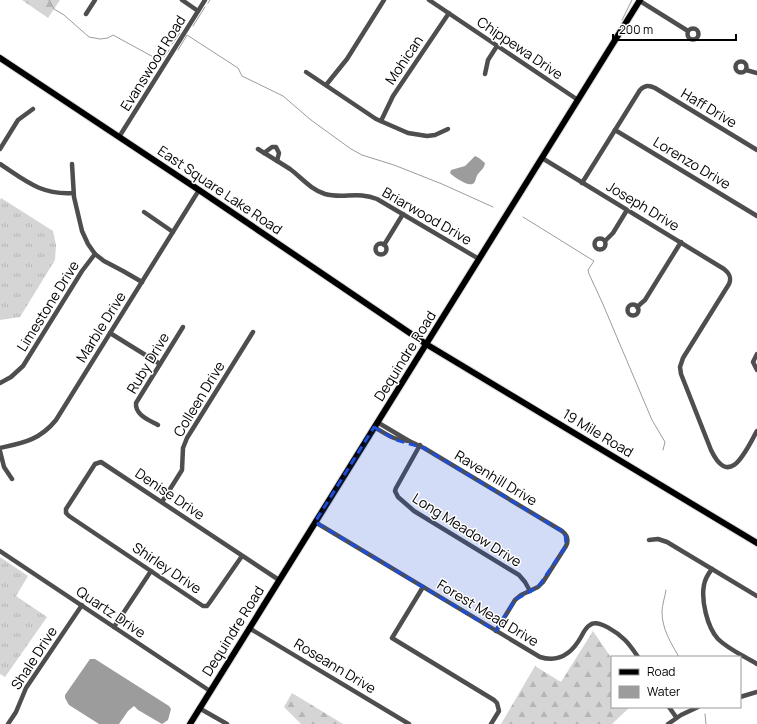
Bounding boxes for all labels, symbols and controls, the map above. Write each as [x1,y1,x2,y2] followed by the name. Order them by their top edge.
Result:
[116,11,190,114] street label: Evanswood Road
[474,12,567,83] street label: Chippewa Drive
[613,16,736,42] scale bar
[619,21,653,38] text: 200 m
[380,31,427,88] street label: Mohican
[678,83,741,132] street label: Haff Drive
[650,132,735,193] street label: Lorenzo Drive
[154,141,286,238] street label: East Square Lake Road
[603,176,683,235] street label: Joseph Drive
[379,182,476,249] street label: Briarwood Drive
[12,257,83,355] street label: Limestone Drive
[71,288,130,366] street label: Marble Drive
[369,307,440,404] street label: Dequindre Road
[122,329,173,397] street label: Ruby Drive
[169,357,229,440] street label: Colleen Drive
[559,404,637,461] street label: 19 Mile Road
[451,445,541,510] street label: Ravenhill Drive
[132,463,209,524] street label: Denise Drive
[409,488,525,571] street label: Long Meadow Drive
[129,537,206,598] street label: Shirley Drive
[434,575,543,650] street label: Forest Mead Drive
[73,581,150,642] street label: Quartz Drive
[197,582,268,679] street label: Dequindre Road
[6,622,61,693] street label: Shale Drive
[291,634,380,698] street label: Roseann Drive
[611,656,741,708] legend
[647,663,675,680] text: Road
[647,683,681,700] text: Water

